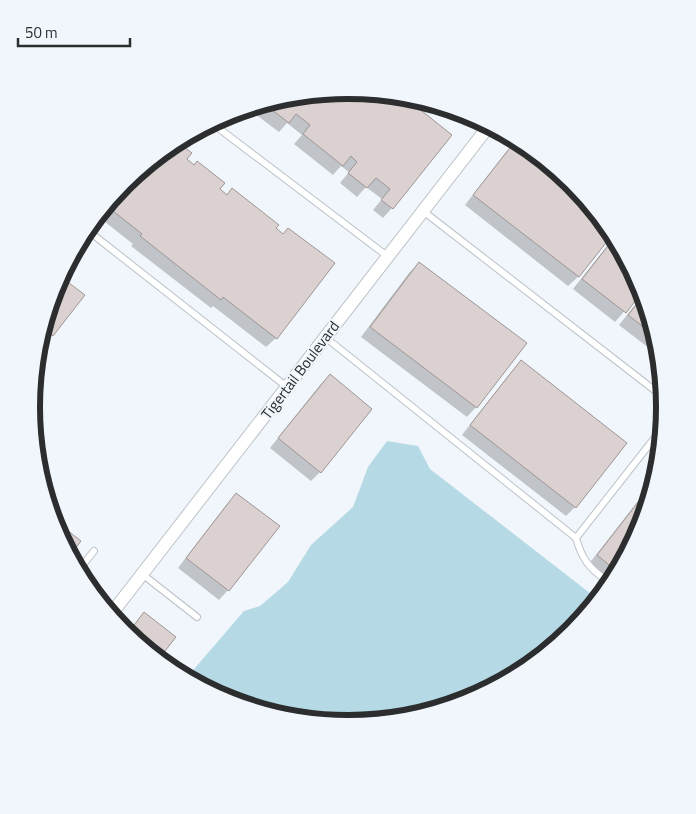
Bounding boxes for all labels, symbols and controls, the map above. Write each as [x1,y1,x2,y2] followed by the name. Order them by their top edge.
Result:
[18,15,130,47] scale bar
[25,21,58,44] text: 50 m
[255,316,345,424] street label: Tigertail Boulevard

